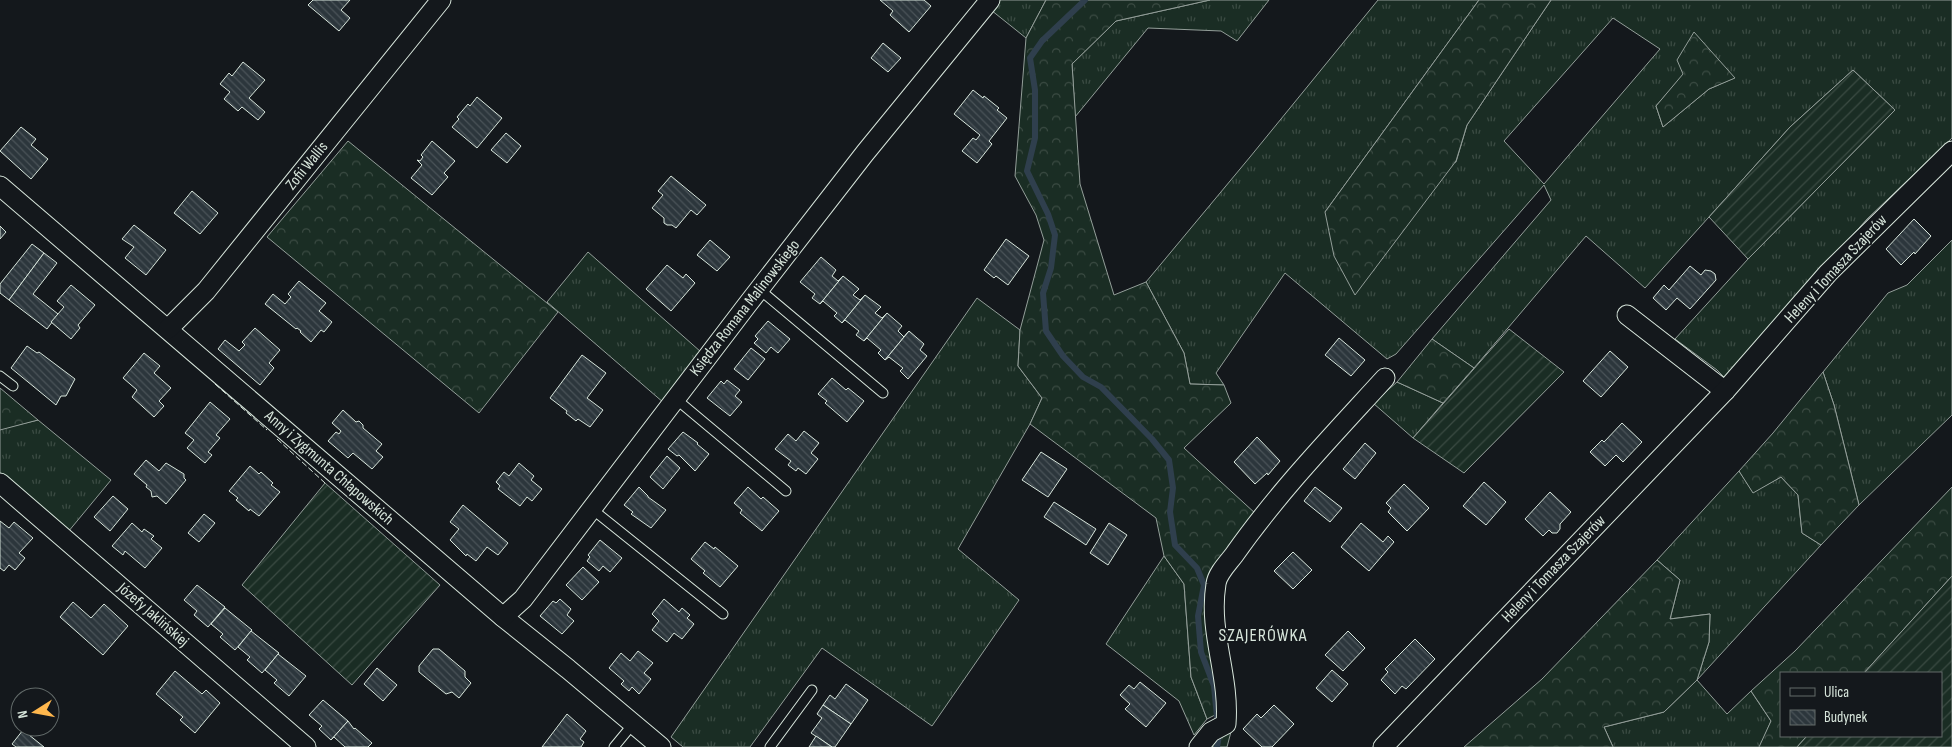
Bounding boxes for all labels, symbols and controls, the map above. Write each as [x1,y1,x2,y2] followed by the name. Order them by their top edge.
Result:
[282,138,332,194] street label: Zofii Wallis
[1781,211,1891,327] street label: Heleny i Tomasza Szajerów
[686,236,804,380] street label: Księdza Romana Malinowskiego
[260,406,397,529] street label: Anny i Zygmunta Chłapowskich
[1498,512,1610,626] street label: Heleny i Tomasza Szajerów
[113,578,193,651] street label: Józefy Jaklińskiej
[1219,625,1307,646] district label: SZAJERÓWKA
[1780,672,1942,737] legend
[1824,683,1849,702] text: Ulica
[10,687,60,737] north arrow
[1824,708,1867,727] text: Budynek
[14,709,32,720] text: N

